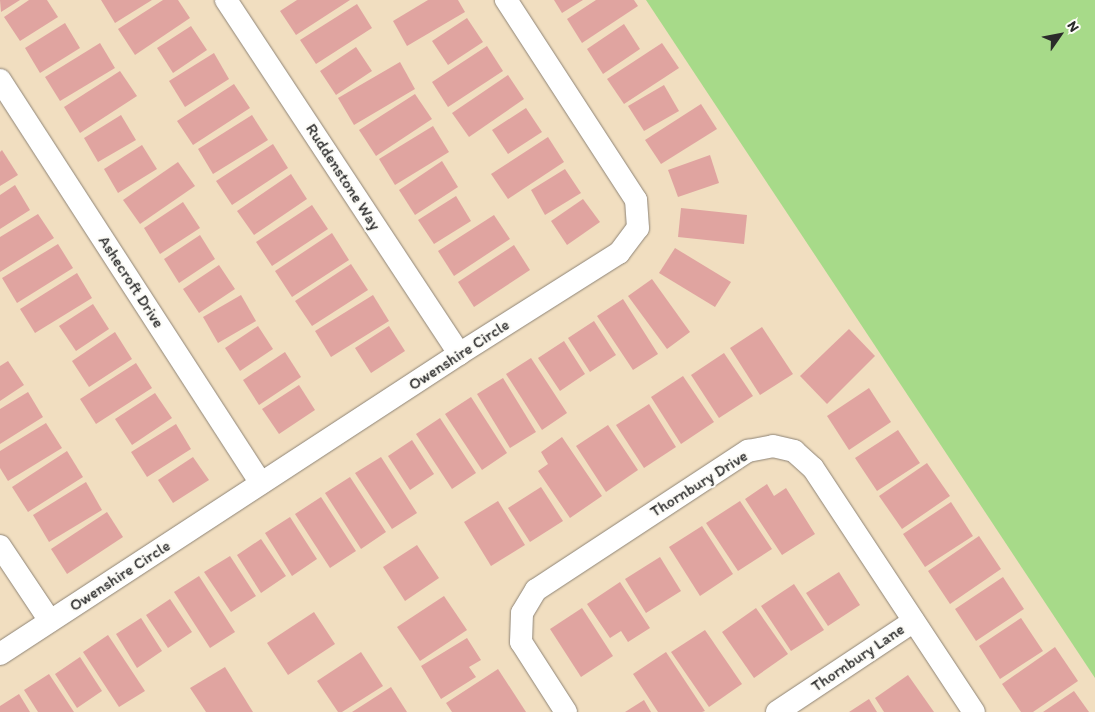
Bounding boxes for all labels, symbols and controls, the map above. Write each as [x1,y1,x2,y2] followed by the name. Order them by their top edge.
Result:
[1035,10,1085,60] north arrow
[1063,18,1083,35] text: N
[301,120,385,234] street label: Ruddenstone Way
[94,232,168,332] street label: Ashecroft Drive
[405,315,513,395] street label: Owenshire Circle
[647,446,751,522] street label: Thornbury Drive
[66,536,174,616] street label: Owenshire Circle
[808,620,908,696] street label: Thornbury Lane

